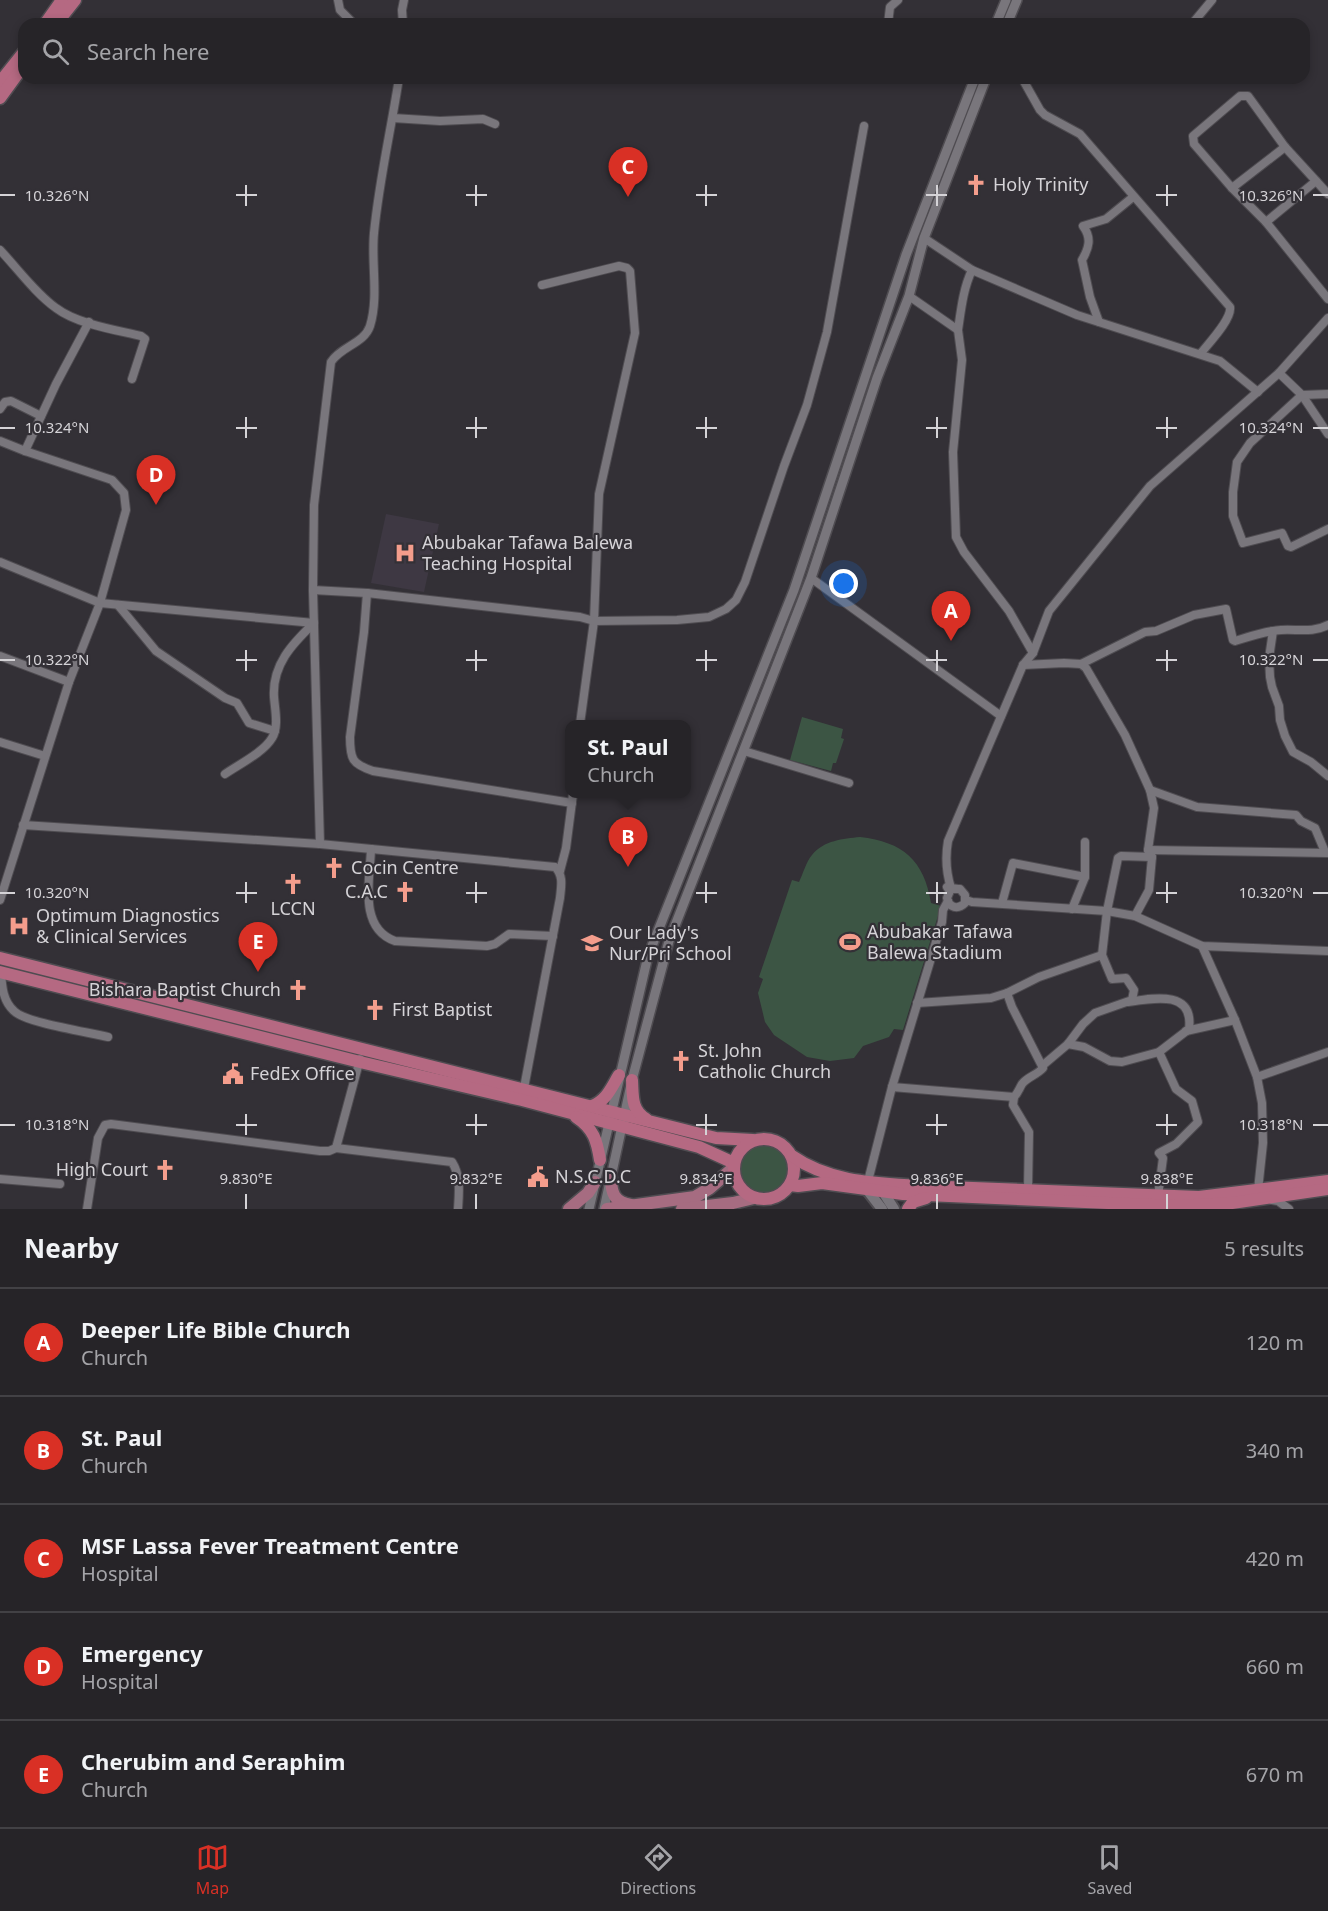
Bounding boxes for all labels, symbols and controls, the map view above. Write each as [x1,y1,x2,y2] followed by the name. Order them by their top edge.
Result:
[18,18,1310,84] search box
[39,35,72,68] icon: search
[87,36,209,66] text: Search here
[608,148,648,197] pin: C
[993,172,1089,196] place label: Holy Trinity
[964,173,988,197] church icon: Holy Trinity
[25,185,89,205] text: 10.326°N
[1239,185,1303,205] text: 10.326°N
[25,417,89,437] text: 10.324°N
[1239,417,1303,437] text: 10.324°N
[136,456,176,505] pin: D
[422,530,633,575] place label: Abubakar Tafawa Balewa Teaching Hospital
[393,541,417,565] hospital icon: Abubakar Tafawa Balewa Teaching Hospital
[829,569,858,598] your location
[932,592,970,641] pin: A
[25,649,89,669] text: 10.322°N
[1239,649,1303,669] text: 10.322°N
[565,720,691,798] popup
[587,731,669,761] text: St. Paul
[587,761,655,788] text: Church
[608,818,648,867] pin: B
[351,855,459,879] place label: Cocin Centre
[322,856,346,880] church icon: Cocin Centre
[281,872,305,896] church icon: LCCN
[345,879,388,903] place label: C.A.C
[393,880,417,904] church icon: C.A.C
[25,882,89,902] text: 10.320°N
[1239,882,1303,902] text: 10.320°N
[270,896,316,920] place label: LCCN
[36,903,220,948] place label: Optimum Diagnostics & Clinical Services
[7,914,31,938] hospital icon: Optimum Diagnostics & Clinical Services
[867,919,1013,964] place label: Abubakar Tafawa Balewa Stadium
[609,920,732,965] place label: Our Lady's Nur/Pri School
[238,922,278,972] pin: E
[838,930,862,954] sports icon: Abubakar Tafawa Balewa Stadium
[580,931,604,955] school or university icon: Our Lady's Nur/Pri School
[89,977,281,1001] place label: Bishara Baptist Church
[286,978,310,1002] church icon: Bishara Baptist Church
[392,997,493,1021] place label: First Baptist
[363,998,387,1022] church icon: First Baptist
[698,1038,831,1083] place label: St. John Catholic Church
[669,1049,693,1073] church icon: St. John Catholic Church
[250,1061,355,1085] place label: FedEx Office
[221,1062,245,1086] public building icon: FedEx Office
[25,1114,89,1134] text: 10.318°N
[1239,1114,1303,1134] text: 10.318°N
[56,1157,148,1181] place label: High Court
[153,1158,177,1182] church icon: High Court
[555,1164,631,1188] place label: N.S.C.D.C
[526,1165,550,1189] public building icon: N.S.C.D.C
[219,1168,273,1188] text: 9.830°E
[449,1168,503,1188] text: 9.832°E
[679,1168,733,1188] text: 9.834°E
[910,1168,964,1188] text: 9.836°E
[1140,1168,1194,1188] text: 9.838°E
[24,1230,119,1266] text: Nearby
[1224,1235,1304,1262] text: 5 results
[81,1314,351,1344] text: Deeper Life Bible Church
[37,1329,50,1356] text: A
[1246,1329,1304,1356] text: 120 m
[81,1344,148,1371] text: Church
[81,1422,162,1452] text: St. Paul
[37,1437,50,1464] text: B
[1246,1437,1304,1464] text: 340 m
[81,1452,148,1479] text: Church
[81,1530,459,1560] text: MSF Lassa Fever Treatment Centre
[37,1545,50,1572] text: C
[1246,1545,1304,1572] text: 420 m
[81,1560,159,1587] text: Hospital
[81,1638,203,1668] text: Emergency
[36,1653,51,1680] text: D
[1246,1653,1304,1680] text: 660 m
[81,1668,159,1695] text: Hospital
[81,1746,346,1776] text: Cherubim and Seraphim
[38,1761,49,1788] text: E
[1246,1761,1304,1788] text: 670 m
[81,1776,148,1803] text: Church
[196,1841,229,1899] tab: Map
[620,1841,696,1899] tab: Directions
[1088,1841,1132,1899] tab: Saved

